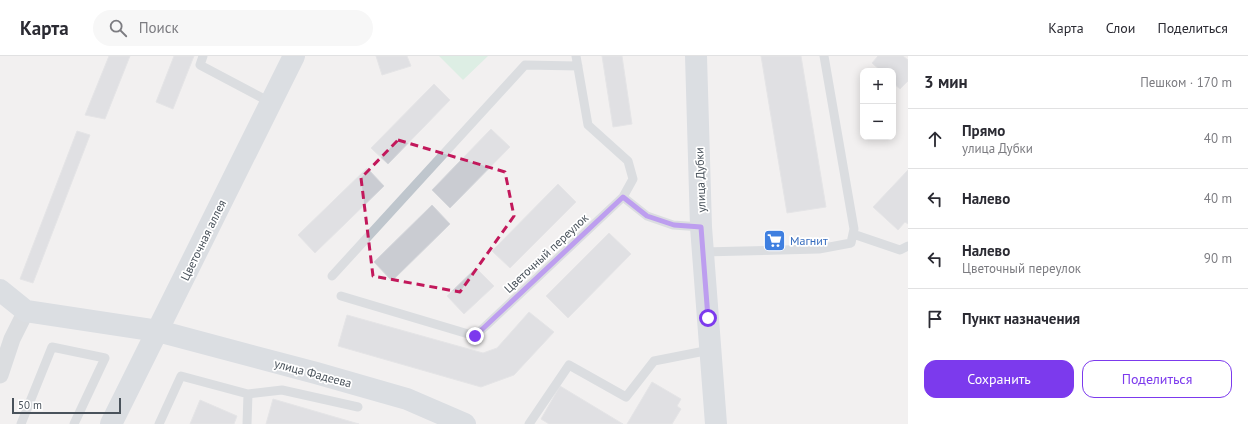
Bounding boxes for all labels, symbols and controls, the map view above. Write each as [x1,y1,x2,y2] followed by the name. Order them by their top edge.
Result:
[93,10,373,46] search box
[20,16,69,40] text: Карта
[107,17,129,39] icon: search
[139,18,179,37] text: Поиск
[1048,19,1084,37] text: Карта
[1106,19,1135,37] text: Слои
[1157,19,1228,37] text: Поделиться
[860,68,896,140] map controls
[860,68,896,104] button: +
[924,71,968,93] text: 3 мин
[1140,74,1232,91] text: Пешком · 170 m
[860,104,896,140] button: −
[962,121,1005,140] text: Прямо
[924,128,946,150] icon: ahead
[1204,130,1232,147] text: 40 m
[962,140,1033,157] text: улица Дубки
[691,147,709,213] street label: улица Дубки
[924,188,946,210] icon: left
[962,189,1010,208] text: Налево
[1204,190,1232,207] text: 40 m
[177,197,229,283] street label: Цветочная аллея
[501,210,591,296] street label: Цветочный переулок
[761,227,787,253] supermarket icon: Магнит
[790,233,828,248] place label: Магнит
[962,241,1010,260] text: Налево
[924,248,946,270] icon: left
[1204,250,1232,267] text: 90 m
[962,260,1081,277] text: Цветочный переулок
[924,308,946,330] icon: arrive
[699,309,717,327] route start
[962,309,1080,328] text: Пункт назначения
[466,327,484,345] route end
[273,355,353,391] street label: улица Фадеева
[924,360,1074,398] button: Сохранить
[1082,360,1232,398] button: Поделиться
[12,396,121,415] scale bar
[18,398,42,412] text: 50 m

